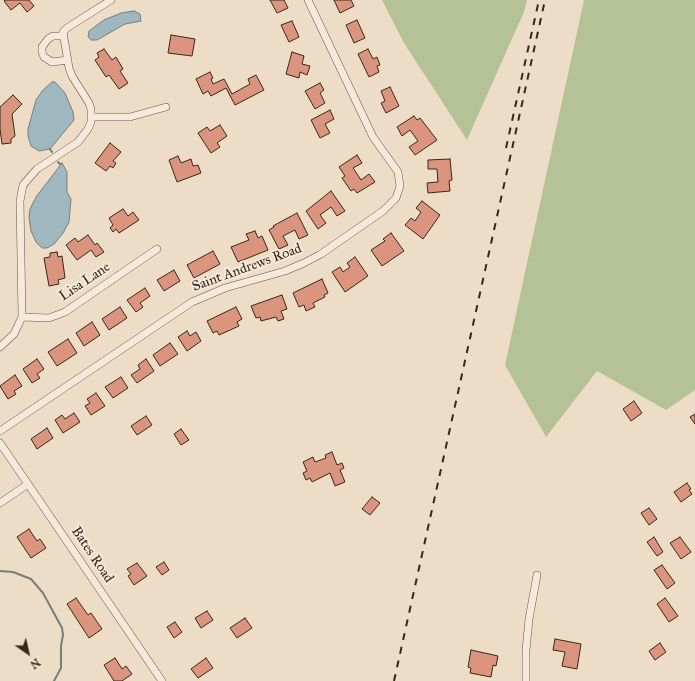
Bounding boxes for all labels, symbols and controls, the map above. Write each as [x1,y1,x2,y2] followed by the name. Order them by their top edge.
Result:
[190,240,304,296] street label: Saint Andrews Road
[56,259,114,305] street label: Lisa Lane
[67,524,117,586] street label: Bates Road
[8,633,48,673] north arrow
[27,655,42,671] text: N

